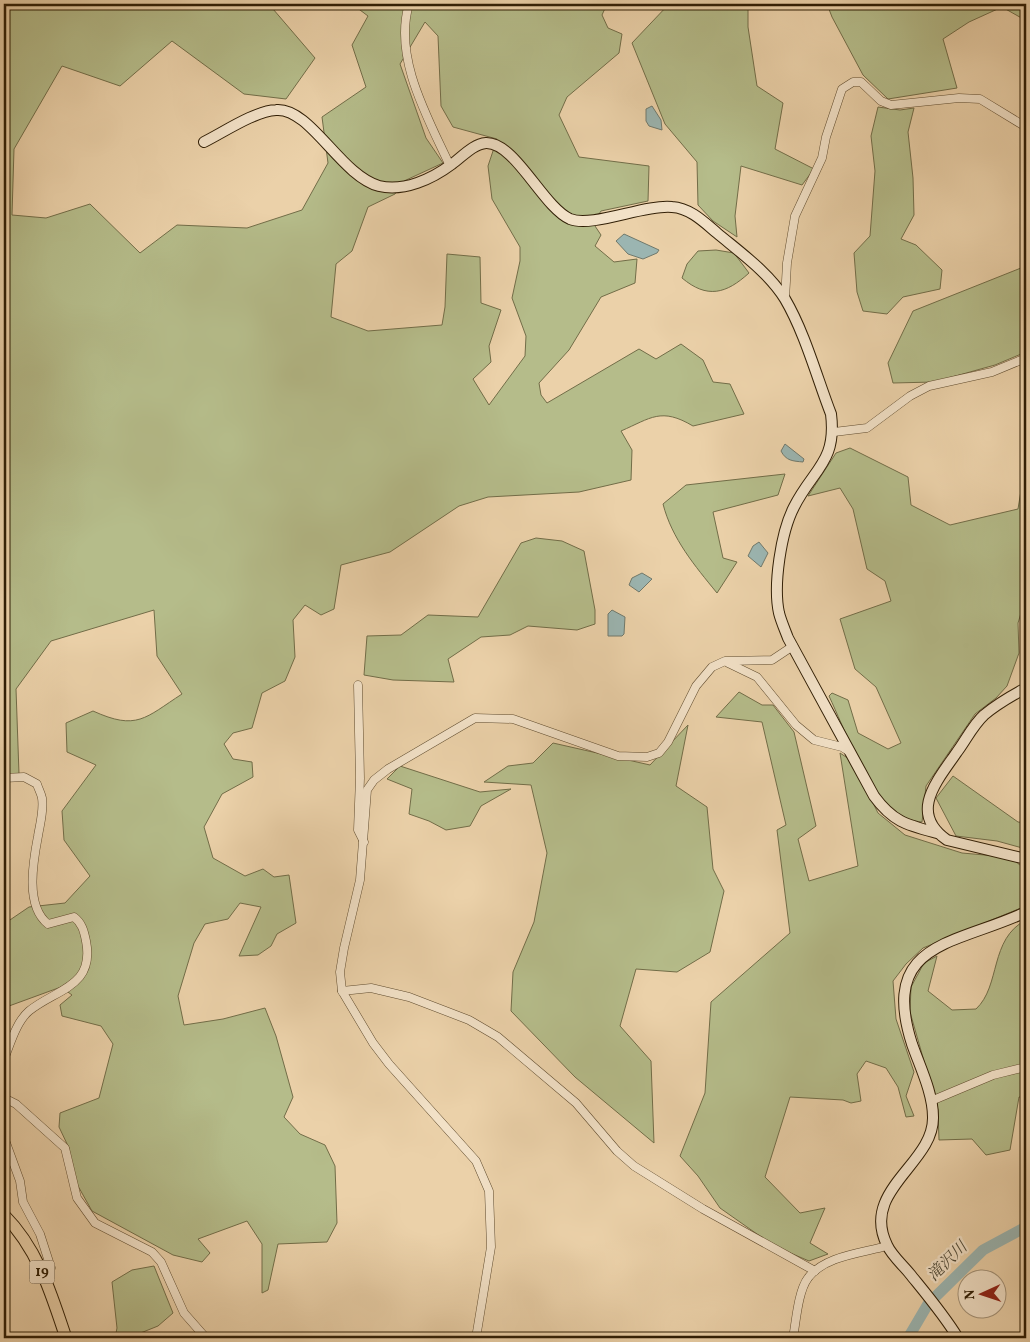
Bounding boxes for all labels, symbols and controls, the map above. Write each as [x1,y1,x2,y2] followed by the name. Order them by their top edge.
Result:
[923,1236,974,1287] water label: 滝沢川
[30,1260,54,1284] road number: 19
[958,1270,1008,1320] north arrow
[961,1289,980,1300] text: N

